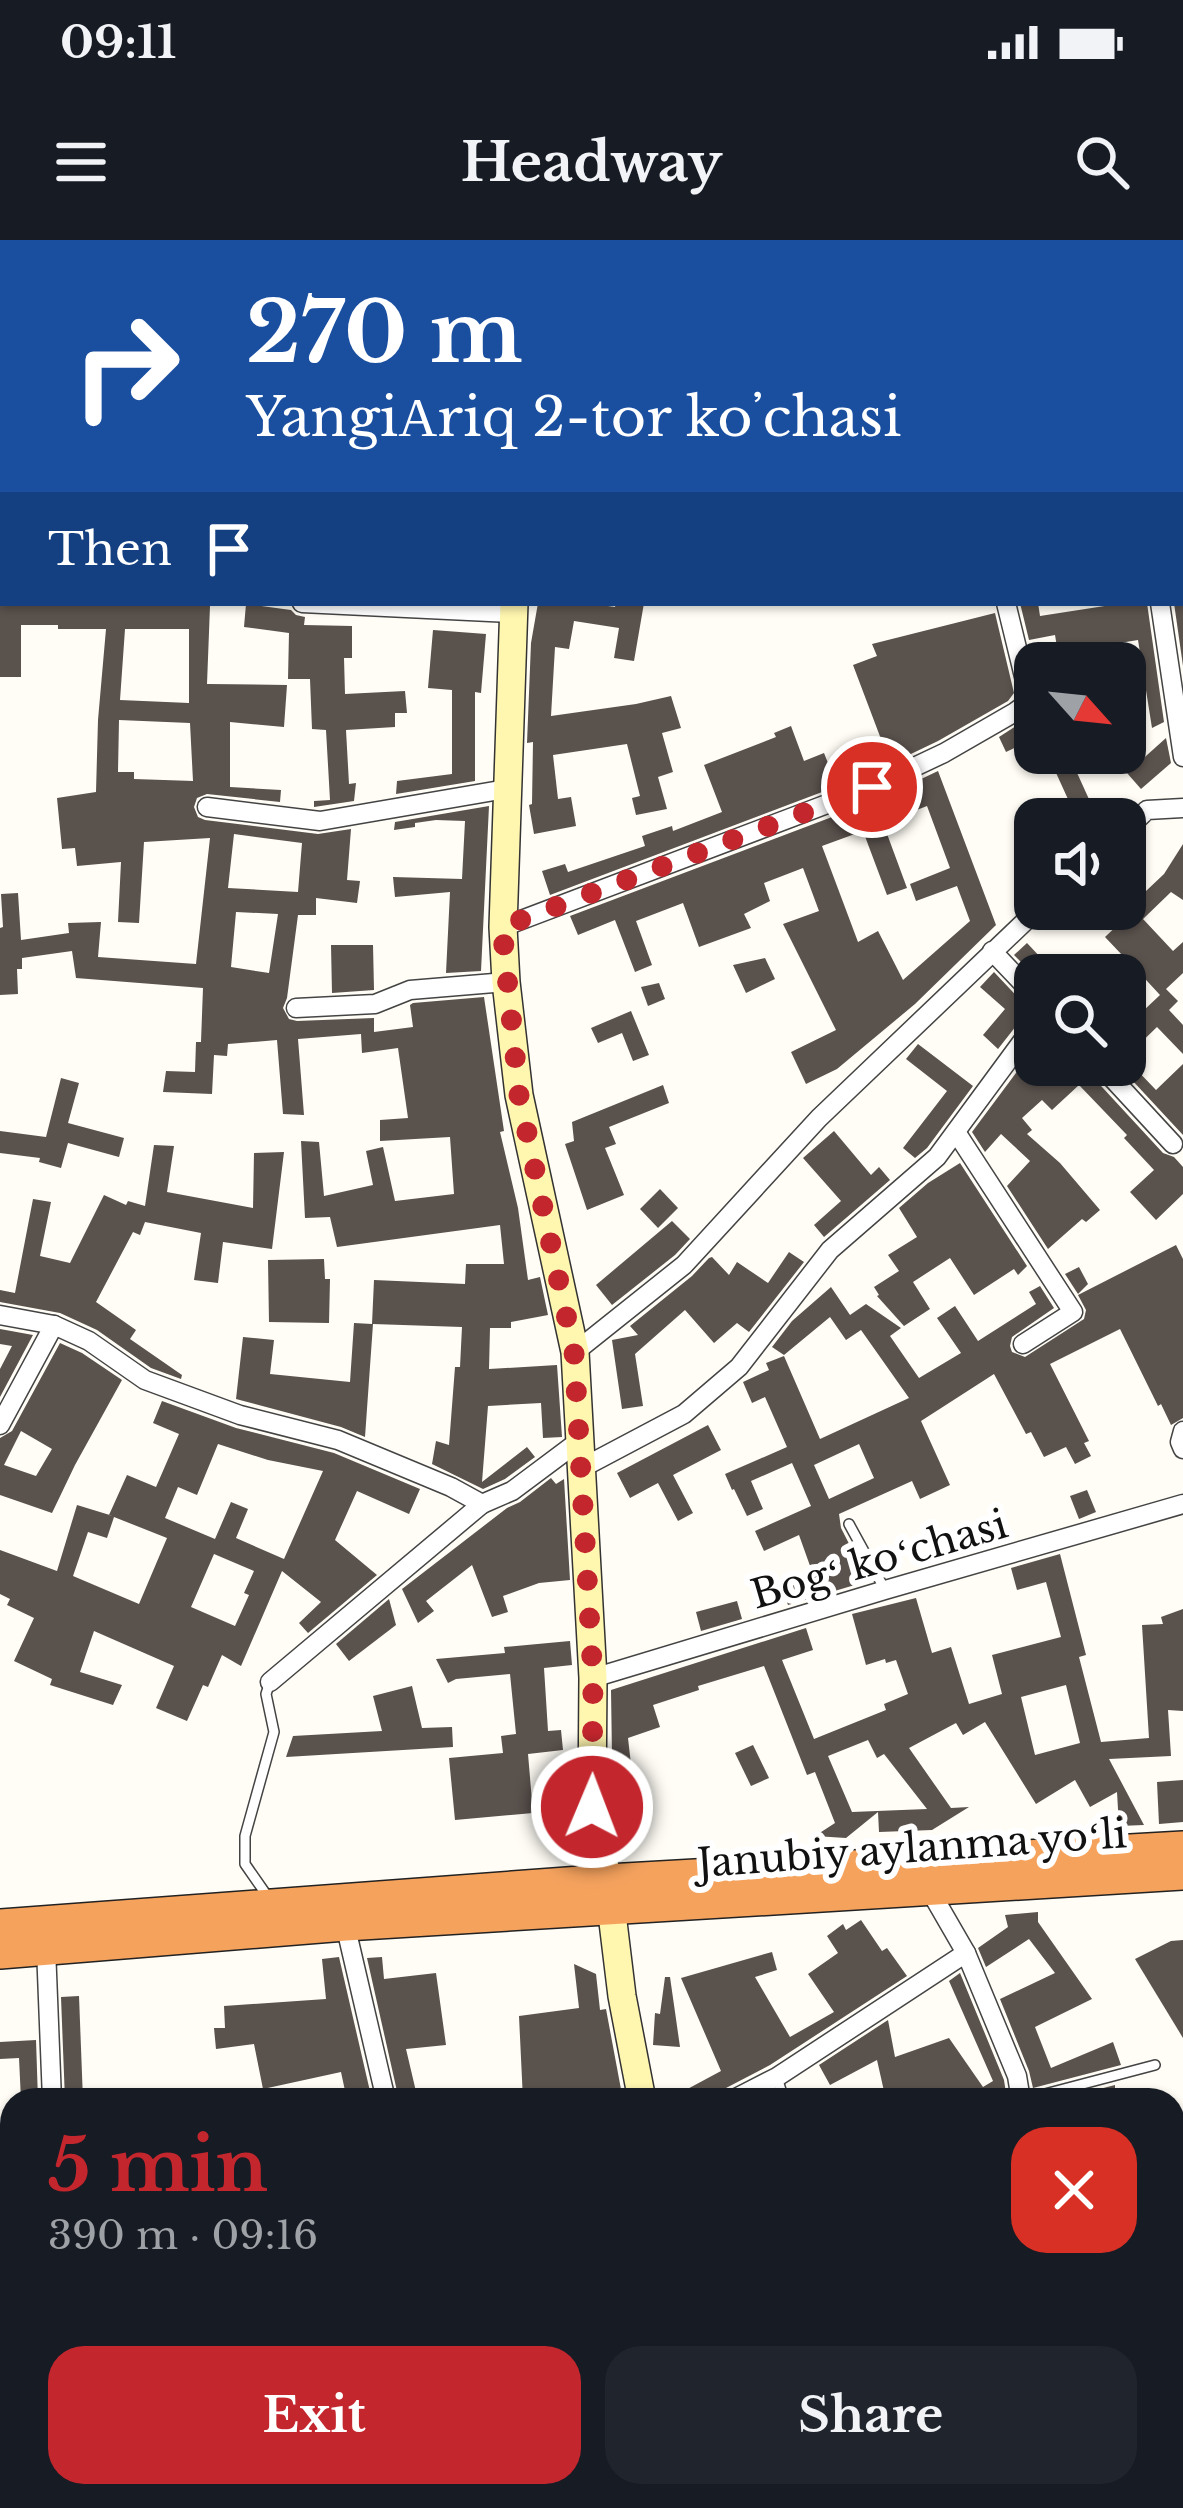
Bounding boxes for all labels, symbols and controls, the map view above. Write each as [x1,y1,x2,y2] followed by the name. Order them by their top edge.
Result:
[60,14,176,70] text: 09:11
[48,129,114,195] icon: menu
[461,129,722,196] text: Headway
[1069,129,1135,195] icon: search
[246,281,523,385] text: 270 m
[48,288,204,444] icon: right
[246,384,901,451] text: YangiАriq 2-tor koʼchasi
[196,516,262,582] icon: arrive
[48,521,172,577] text: Then
[1014,642,1146,774] north arrow
[1014,642,1146,1086] map controls
[821,736,923,838] pin
[839,754,905,820] icon: arrive
[1014,798,1146,930] button: sound
[1014,954,1146,1086] button: search
[745,1499,1013,1619] street label: Bogʻ koʻchasi
[529,1744,655,1870] position arrow
[691,1809,1128,1888] street label: Janubiy aylanma yoʻli
[48,2121,268,2210] text: 5 min
[1011,2127,1137,2253] button: close
[48,2211,318,2260] text: 390 m · 09:16
[48,2346,581,2484] button: Exit
[605,2346,1137,2484] button: Share

